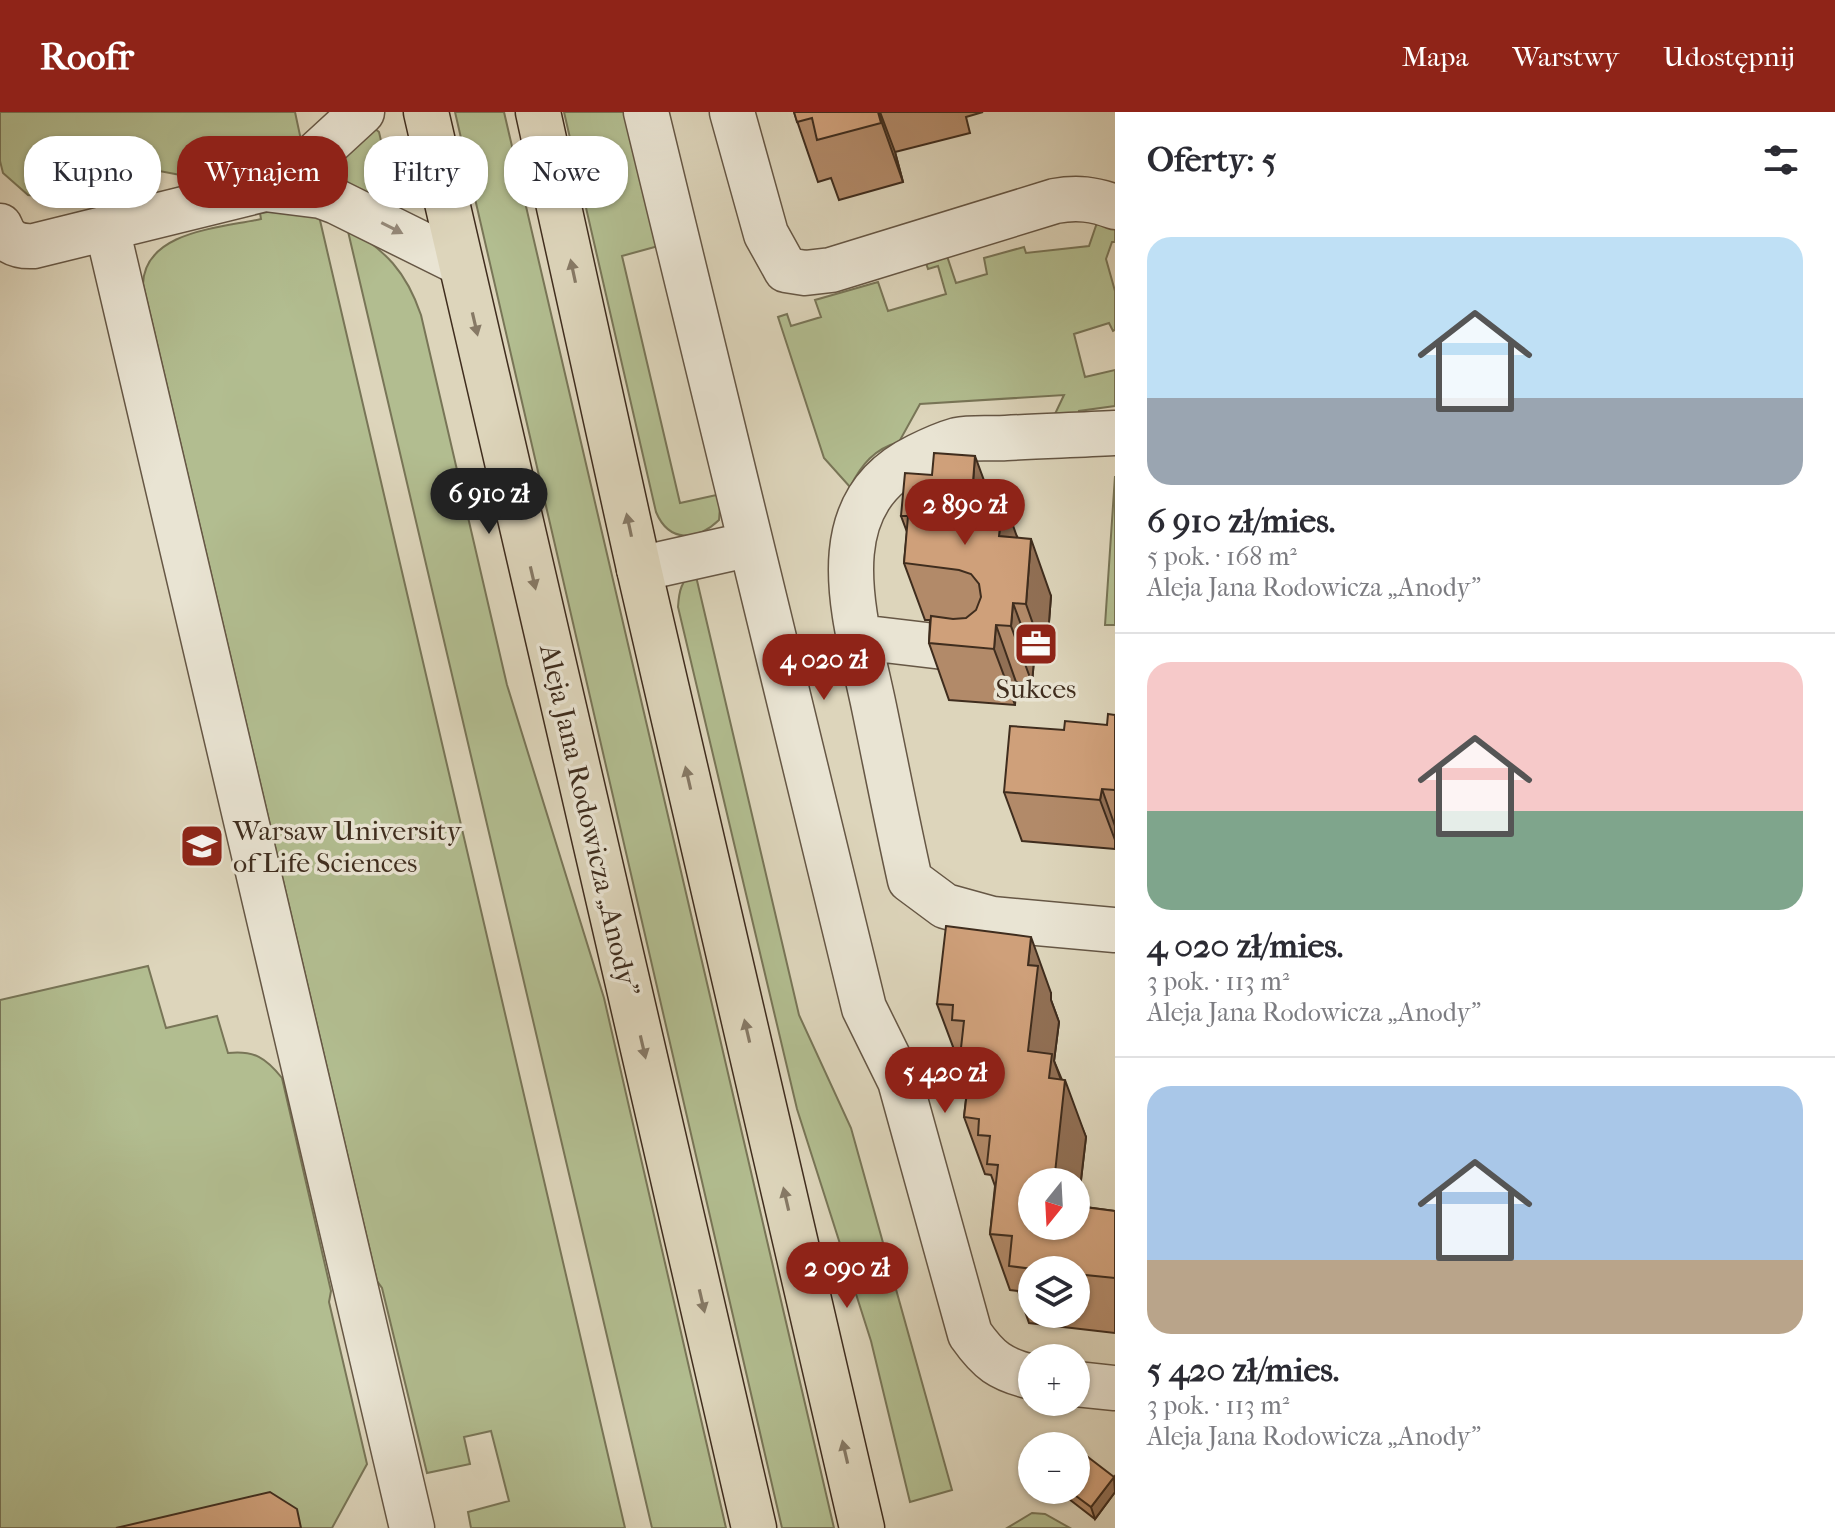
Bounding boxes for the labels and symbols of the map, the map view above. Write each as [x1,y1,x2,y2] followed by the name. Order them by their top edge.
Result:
[381,220,403,234] one-way arrow
[566,258,579,283] one-way arrow
[469,312,481,337] one-way arrow
[406,468,572,536] pin: 6 910 zł
[882,479,1048,547] pin: 2 890 zł
[622,512,635,537] one-way arrow
[527,565,540,590] one-way arrow
[1012,620,1060,668] office icon: Sukces
[741,634,907,702] pin: 4 020 zł
[533,640,646,999] street label: Aleja Jana Rodowicza „Anody”
[996,672,1076,705] place label: Sukces
[681,765,694,790] one-way arrow
[232,814,463,879] place label: Warsaw University of Life Sciences
[178,822,226,870] school or university icon: Warsaw University of Life Sciences
[740,1019,753,1044] one-way arrow
[637,1035,650,1060] one-way arrow
[862,1047,1028,1115] pin: 5 420 zł
[1018,1168,1090,1240] north arrow
[779,1186,792,1211] one-way arrow
[764,1242,930,1310] pin: 2 090 zł
[696,1288,709,1313] one-way arrow
[838,1439,851,1464] one-way arrow

